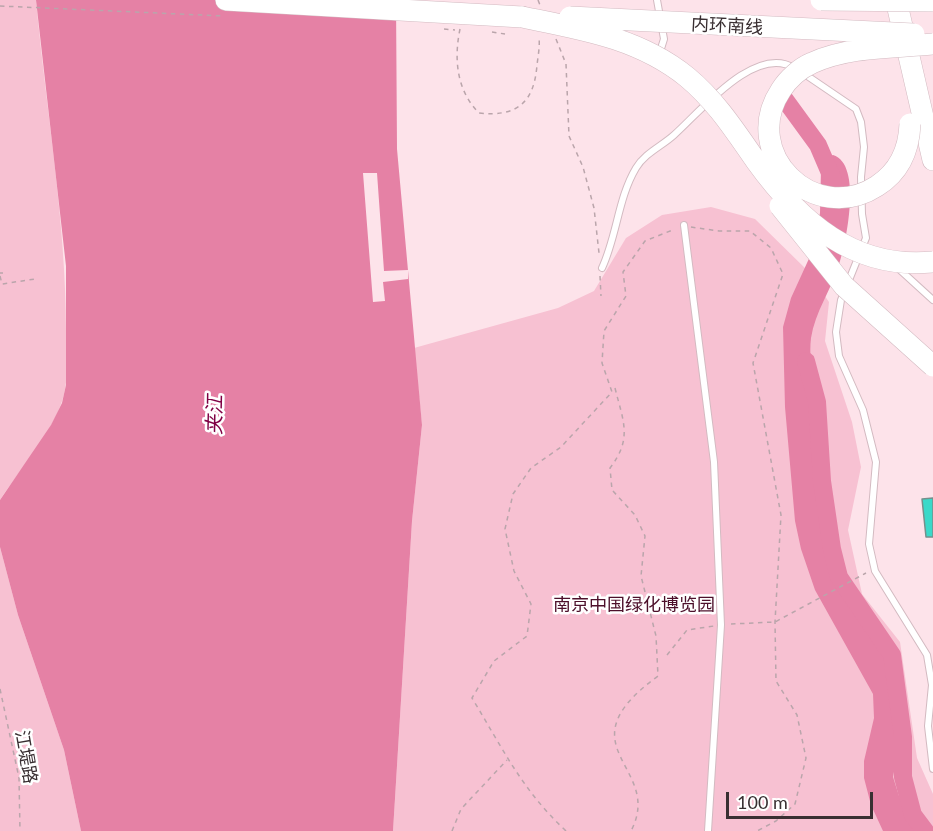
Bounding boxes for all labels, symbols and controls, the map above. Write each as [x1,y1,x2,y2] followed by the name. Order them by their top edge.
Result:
[690,13,764,39] street label: 内环南线
[203,395,227,435] water label: 夹江
[553,594,715,616] park label: 南京中国绿化博览园
[11,729,41,785] street label: 江堤路
[729,780,876,818] scale bar
[737,791,788,813] text: 100 m

